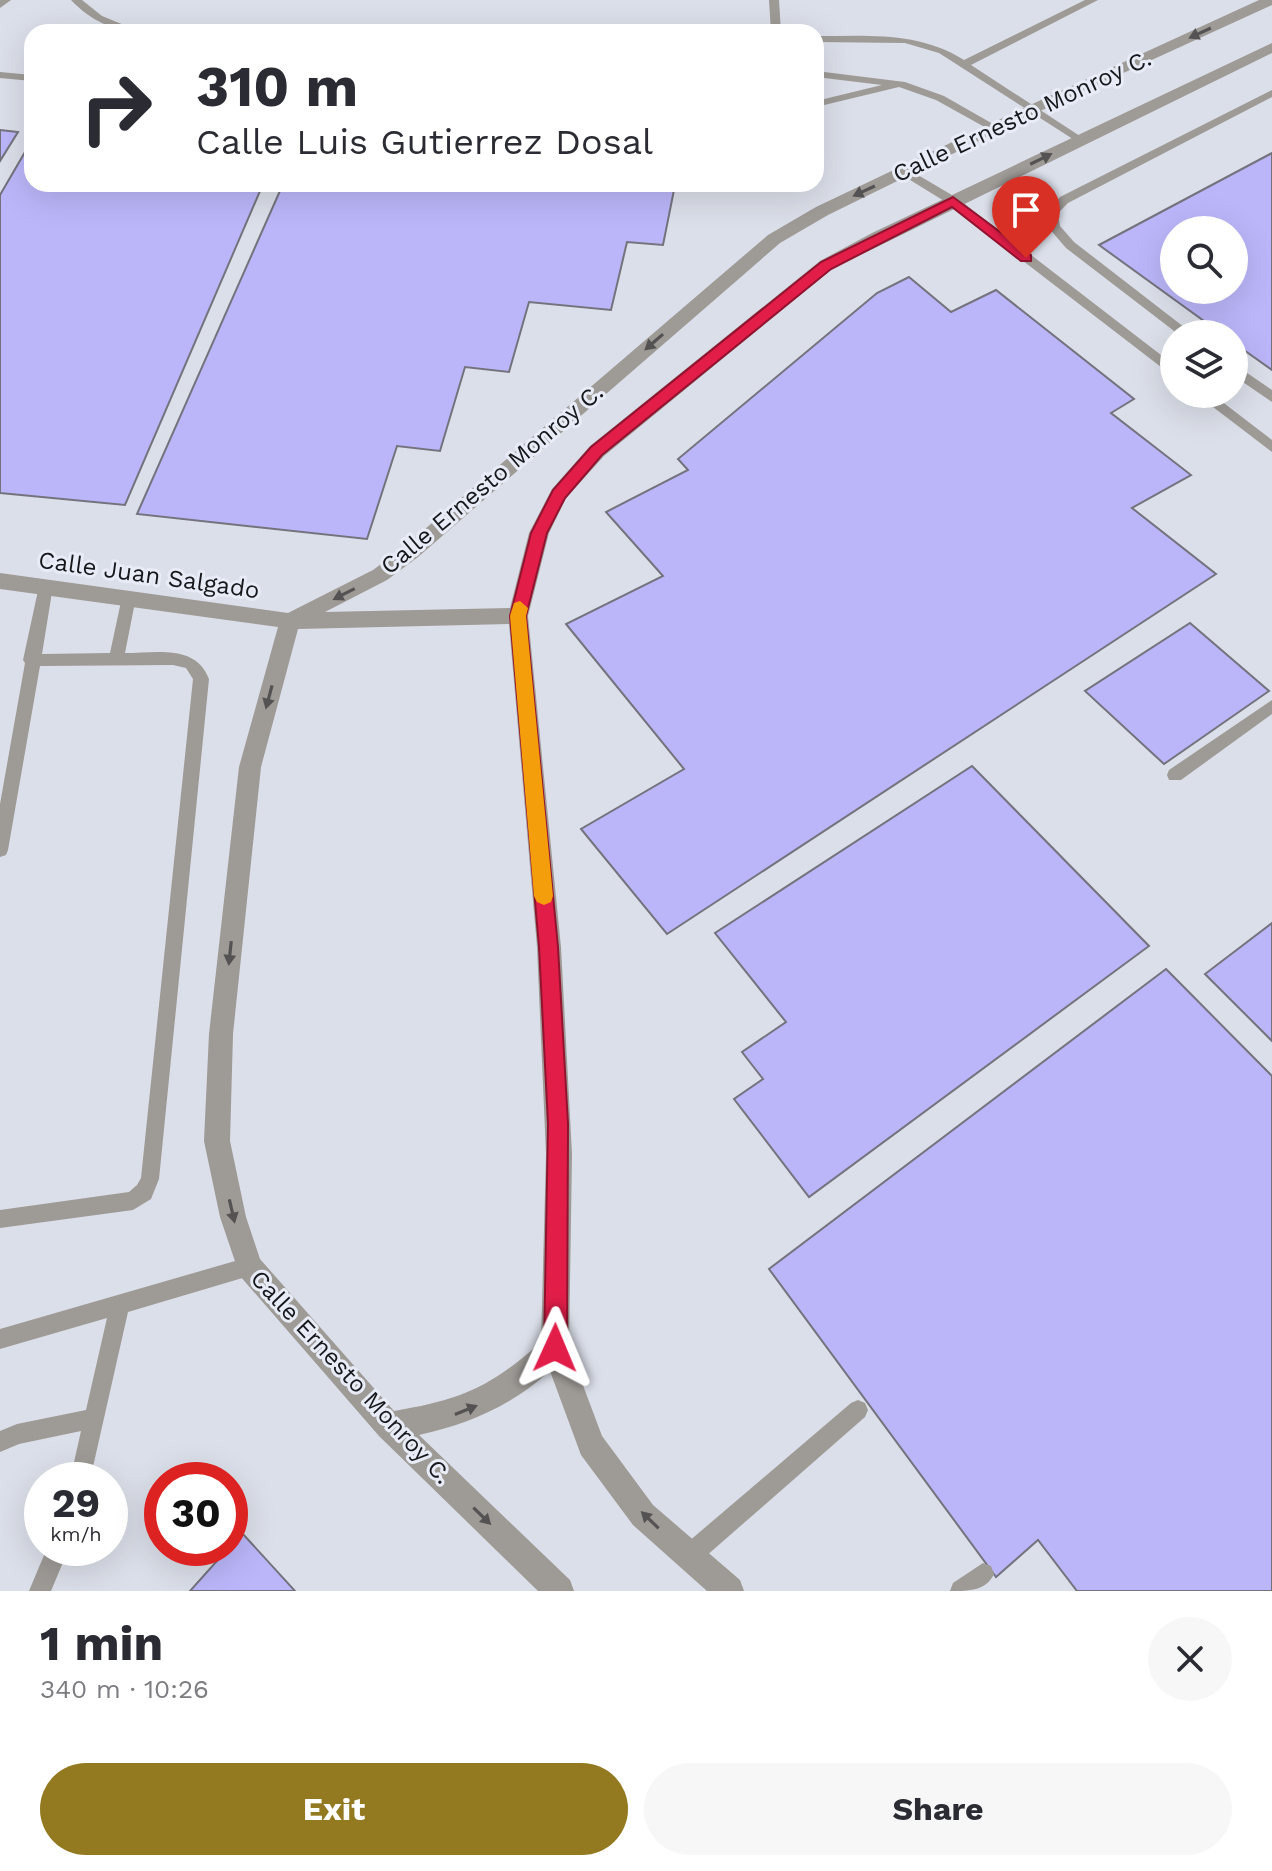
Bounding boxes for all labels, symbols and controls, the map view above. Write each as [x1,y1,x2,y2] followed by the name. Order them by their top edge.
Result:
[1188,26,1212,39] one-way arrow
[889,44,1155,188] street label: Calle Ernesto Monroy C.
[196,54,358,120] text: 310 m
[64,56,168,160] icon: right
[196,121,653,163] text: Calle Luis Gutierrez Dosal
[1029,152,1052,165] one-way arrow
[992,176,1060,258] pin
[852,184,876,198] one-way arrow
[1004,188,1048,232] icon: arrive
[1160,216,1248,408] map controls
[1160,216,1248,304] button: search
[1160,320,1248,408] button: layers
[644,333,664,350] one-way arrow
[375,378,609,580] street label: Calle Ernesto Monroy C.
[37,546,261,604] street label: Calle Juan Salgado
[333,587,356,600] one-way arrow
[263,684,275,709] one-way arrow
[224,941,237,966] one-way arrow
[226,1198,239,1223] one-way arrow
[245,1265,457,1489] street label: Calle Ernesto Monroy C.
[513,1306,597,1390] position arrow
[454,1404,478,1417] one-way arrow
[144,1462,248,1566] speed limit sign: 30
[52,1480,100,1527] text: 29
[472,1506,491,1525] one-way arrow
[641,1511,660,1530] one-way arrow
[50,1522,102,1546] text: km/h
[40,1615,163,1672] text: 1 min
[1148,1617,1232,1701] button: close
[40,1674,209,1704] text: 340 m · 10:26
[40,1763,628,1855] button: Exit
[644,1763,1232,1855] button: Share

